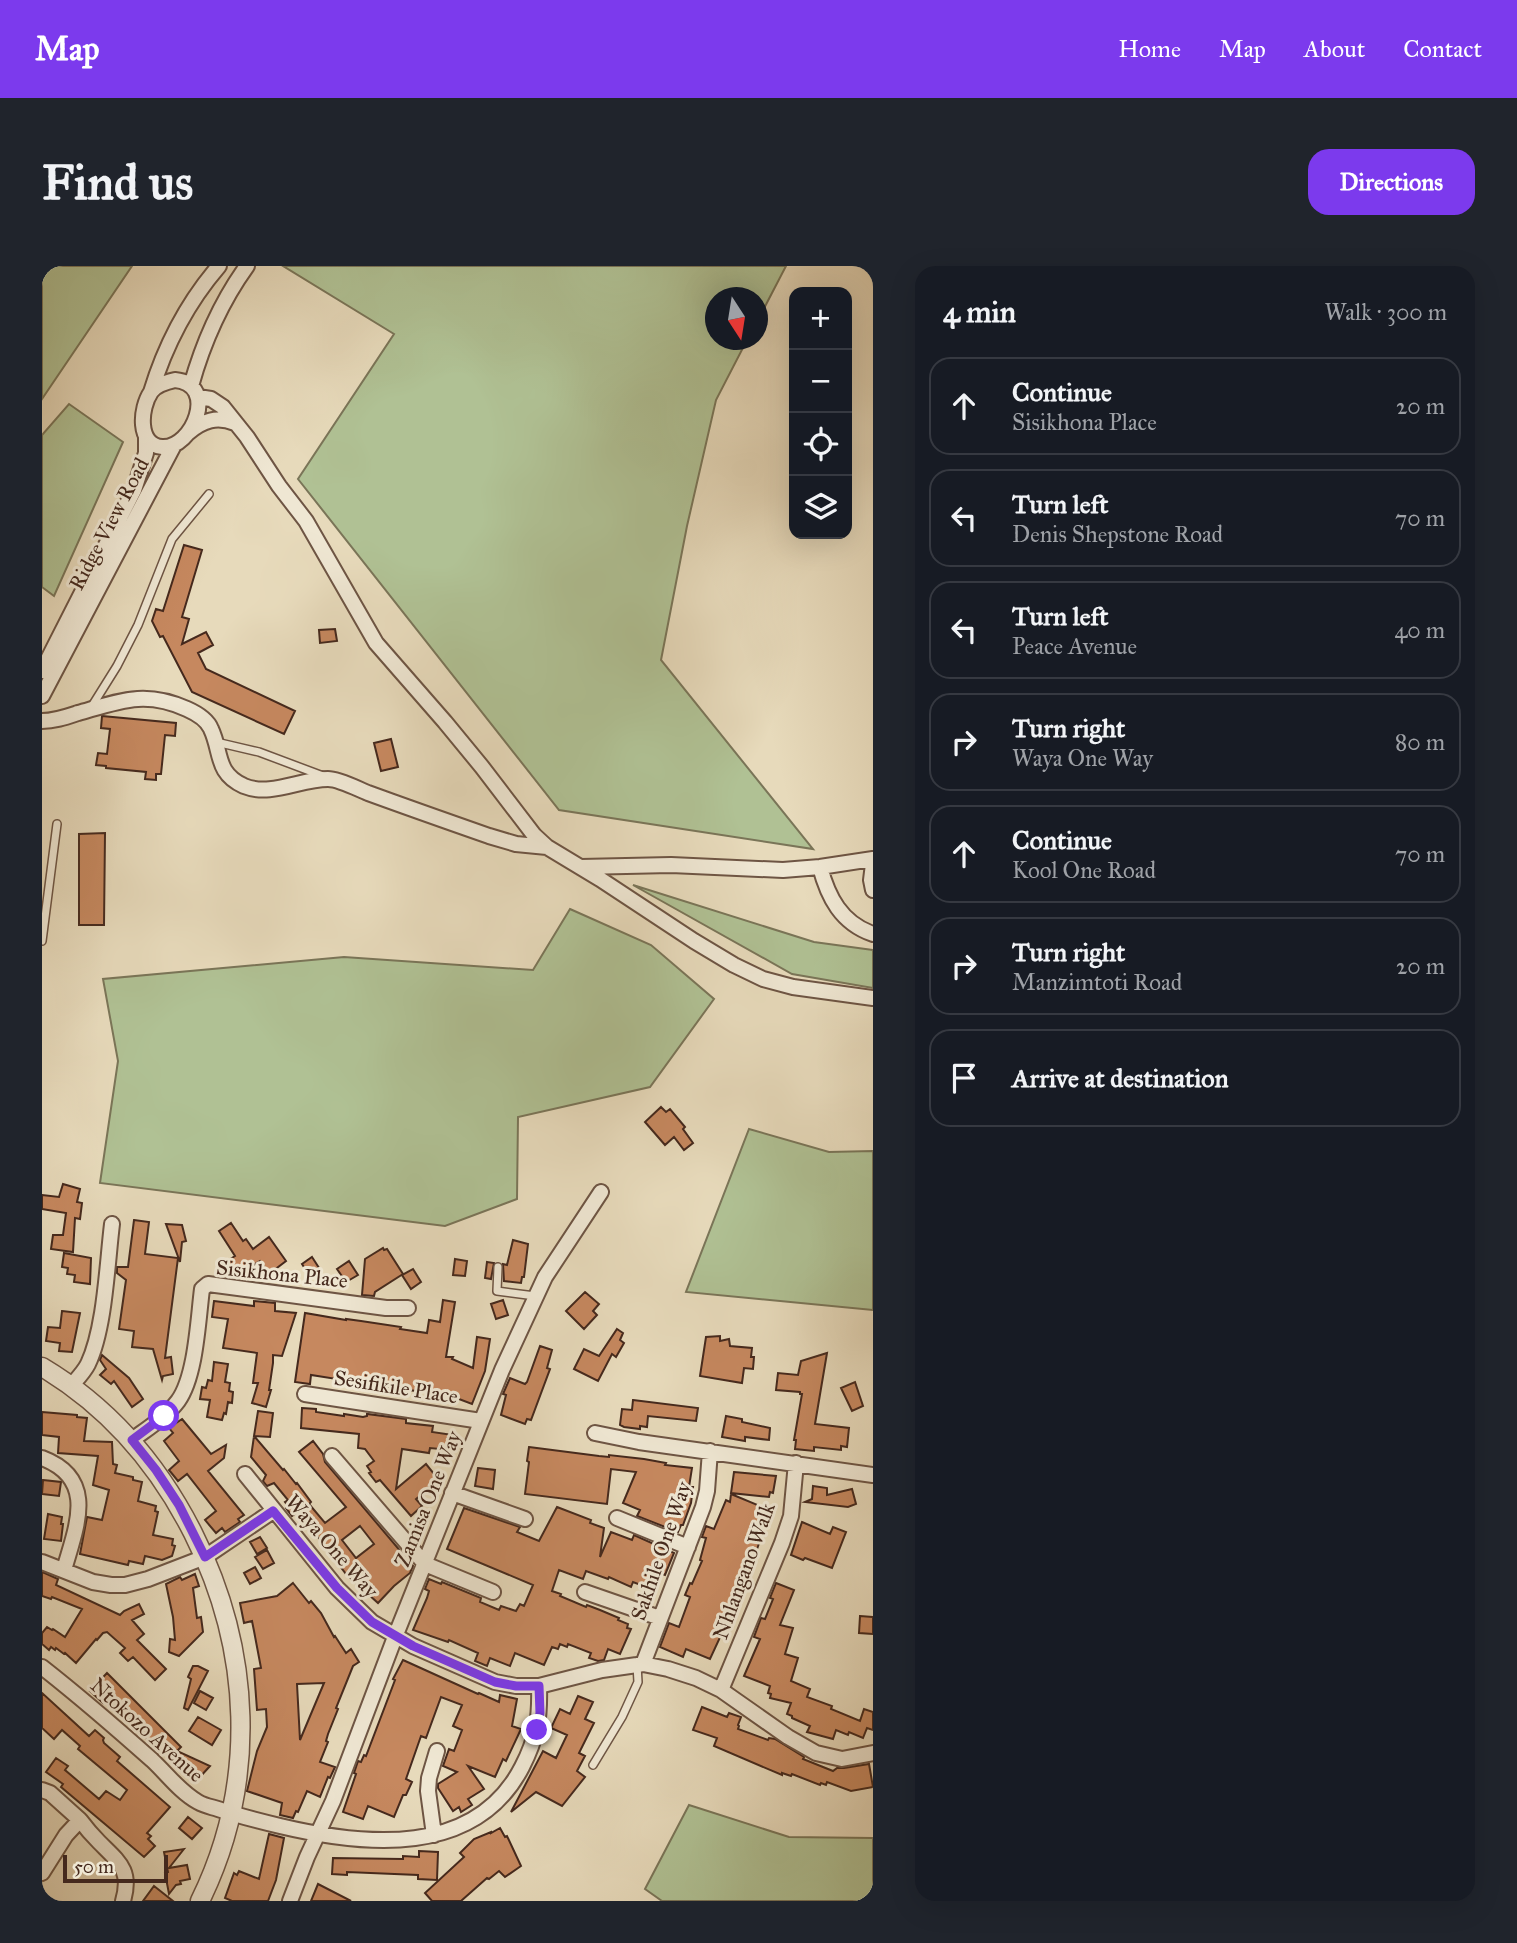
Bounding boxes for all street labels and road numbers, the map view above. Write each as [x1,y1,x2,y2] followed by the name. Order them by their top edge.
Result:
[63,453,155,595] street label: Ridge View Road
[215,1254,349,1294] street label: Sisikhona Place
[332,1364,460,1410] street label: Sesifikile Place
[389,1426,468,1571] street label: Zamisa One Way
[625,1477,697,1624] street label: Sakhile One Way
[280,1489,385,1604] street label: Waya One Way
[707,1499,781,1643] street label: Nhlangano Walk
[85,1672,209,1788] street label: Ntokozo Avenue

